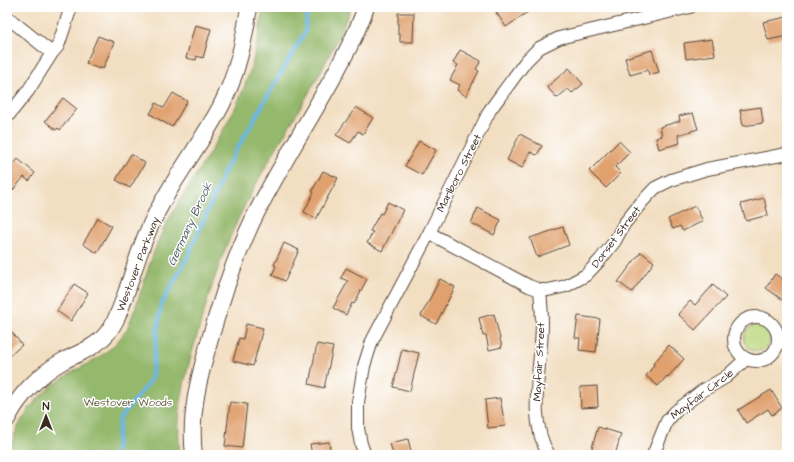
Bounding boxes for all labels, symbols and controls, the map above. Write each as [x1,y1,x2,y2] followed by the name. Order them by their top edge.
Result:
[433,131,485,214] street label: Marlboro Street
[163,179,217,269] water label: Germany Brook
[588,203,644,271] street label: Dorset Street
[113,214,164,314] street label: Westover Parkway
[529,322,550,402] street label: Mayfair Street
[667,365,737,423] street label: Mayfair Circle
[84,395,173,410] park label: Westover Woods
[26,396,66,436] north arrow
[43,399,50,414] text: N

